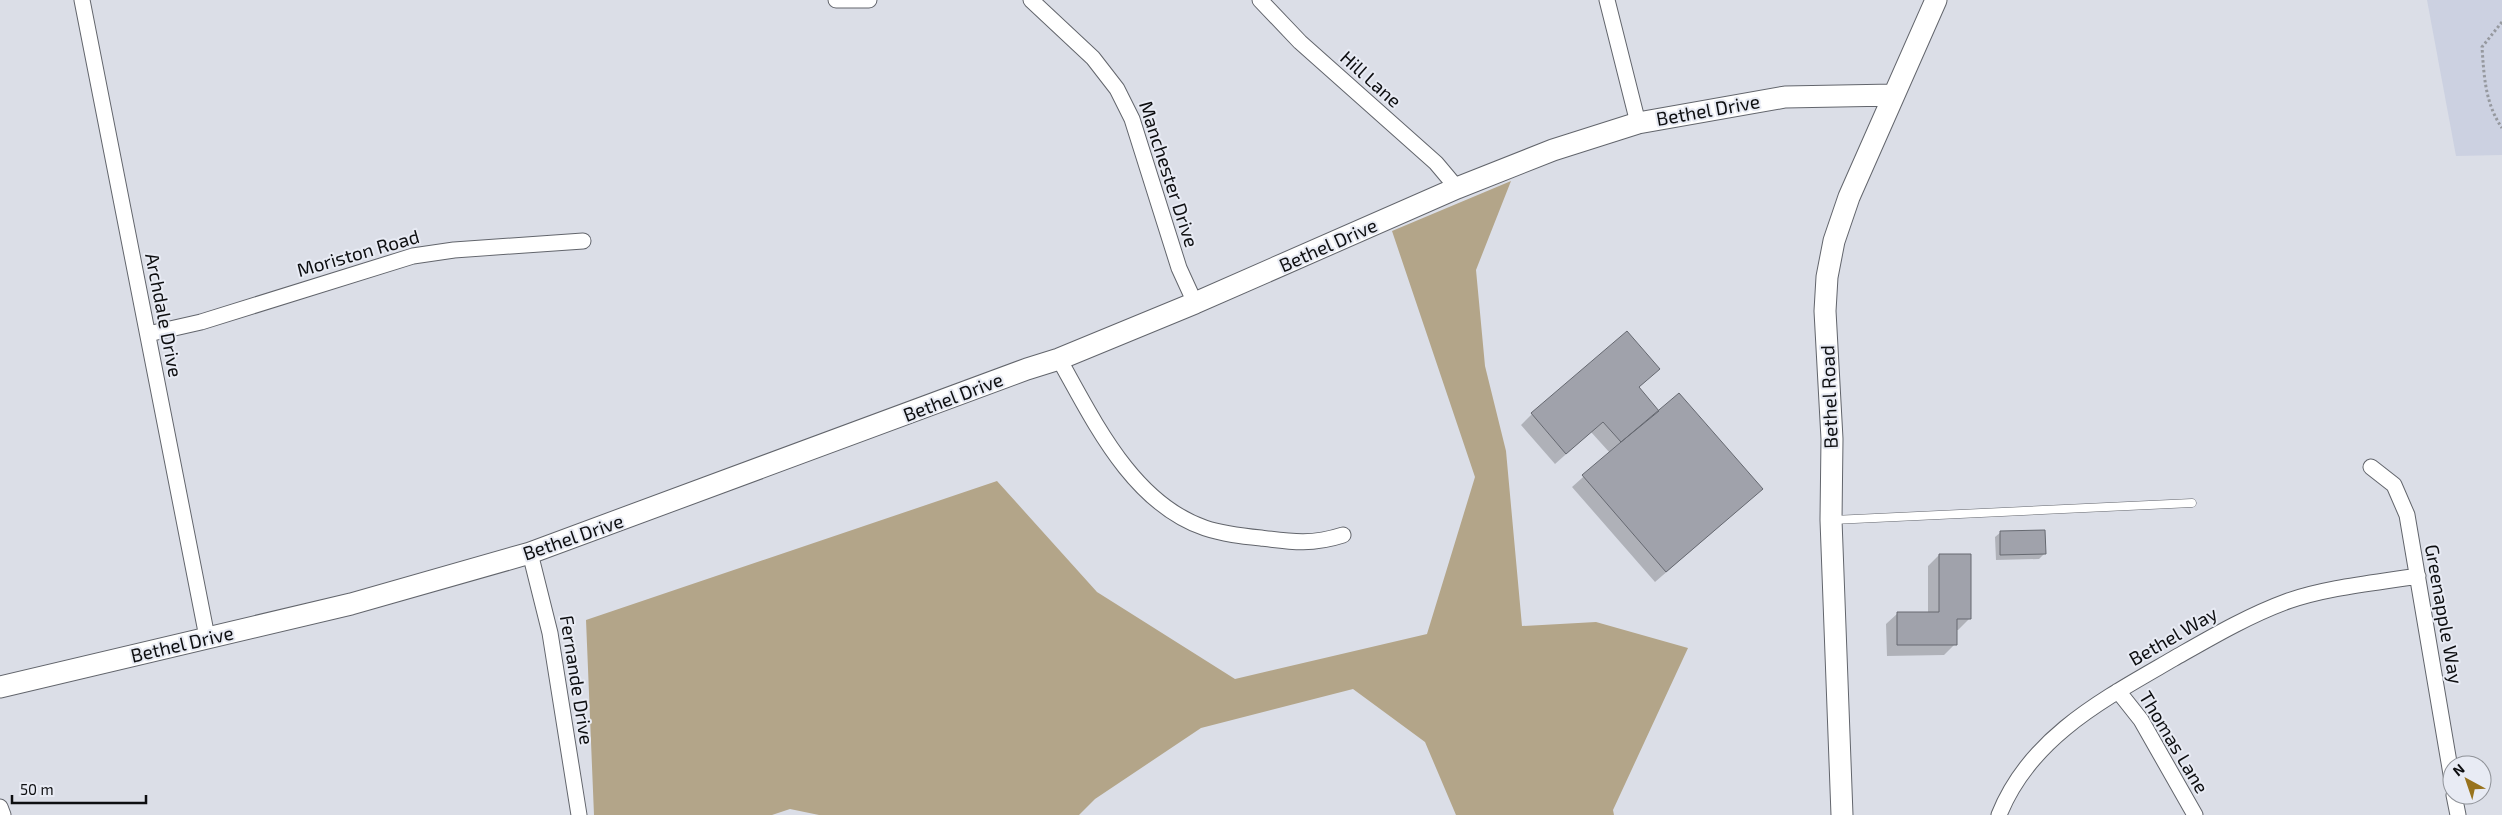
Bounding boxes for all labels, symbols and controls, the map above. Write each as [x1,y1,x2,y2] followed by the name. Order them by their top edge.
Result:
[1336,45,1406,112] street label: Hill Lane
[1654,89,1762,130] street label: Bethel Drive
[1135,98,1204,250] street label: Manchester Drive
[1275,213,1380,276] street label: Bethel Drive
[294,224,422,281] street label: Moriston Road
[141,251,188,379] street label: Archdale Drive
[1815,345,1842,449] street label: Bethel Road
[900,367,1006,426] street label: Bethel Drive
[519,509,626,564] street label: Bethel Drive
[2421,542,2468,686] street label: Greenapple Way
[2125,601,2221,670] street label: Bethel Way
[556,614,599,746] street label: Fernande Drive
[128,620,236,667] street label: Bethel Drive
[2135,686,2214,797] street label: Thomas Lane
[2442,755,2492,805] north arrow
[2449,760,2468,779] text: N
[12,772,146,804] scale bar
[20,780,54,798] text: 50 m

